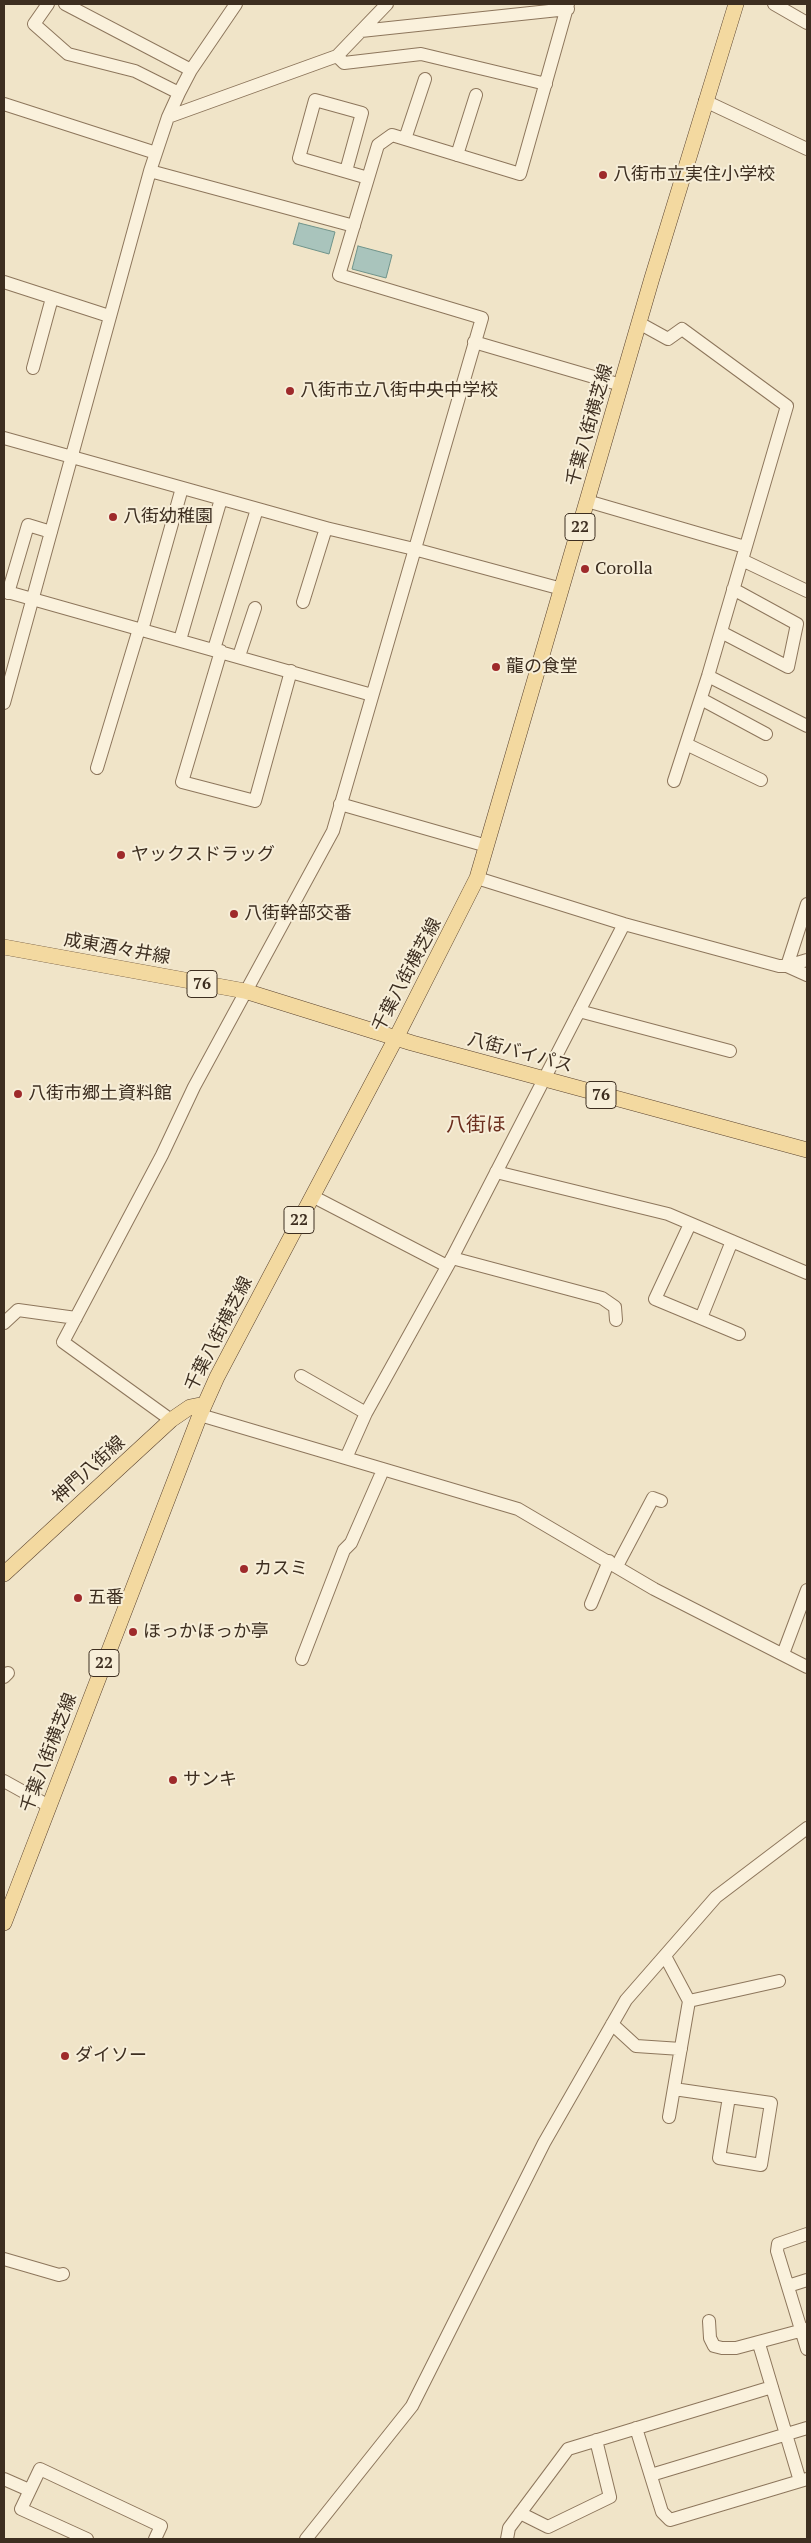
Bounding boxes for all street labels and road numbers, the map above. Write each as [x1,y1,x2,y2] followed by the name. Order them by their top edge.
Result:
[562,361,618,489] street label: 千葉八街横芝線
[565,514,595,540] road number: 22
[368,914,446,1036] street label: 千葉八街横芝線
[62,929,172,969] street label: 成東酒々井線
[187,971,217,998] road number: 76
[465,1029,575,1077] street label: 八街バイパス
[586,1082,616,1108] road number: 76
[284,1206,314,1234] road number: 22
[181,1273,257,1395] street label: 千葉八街横芝線
[48,1432,130,1508] street label: 神門八街線
[89,1650,119,1676] road number: 22
[16,1690,82,1816] street label: 千葉八街横芝線

